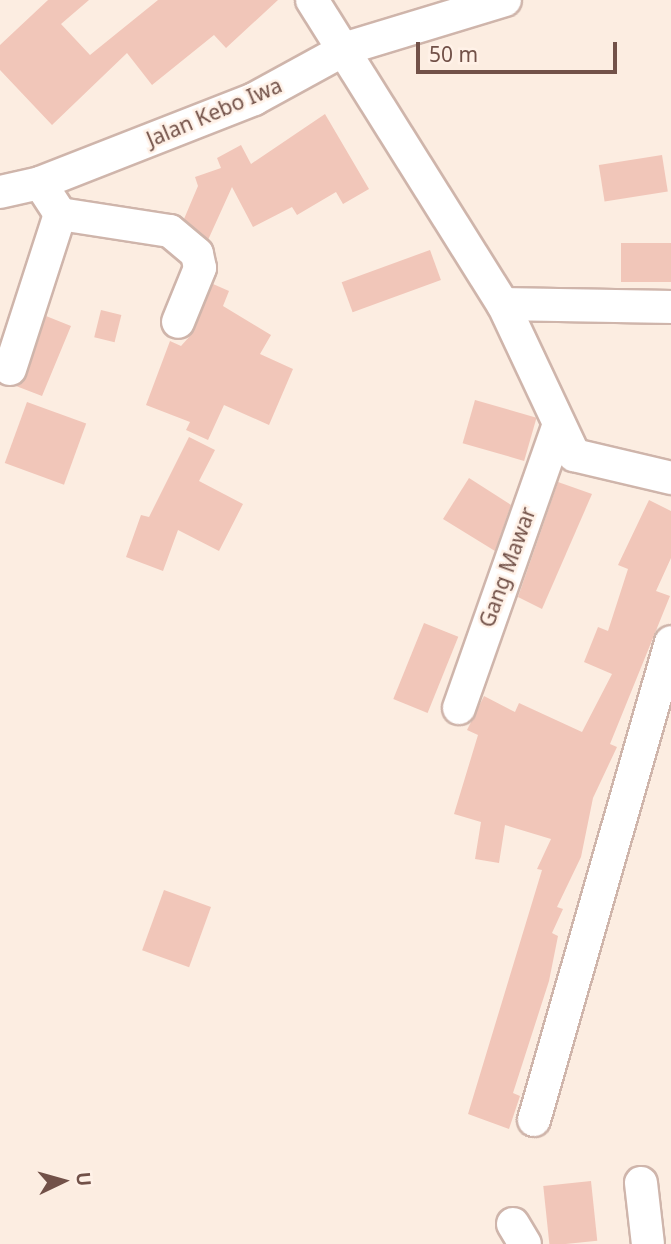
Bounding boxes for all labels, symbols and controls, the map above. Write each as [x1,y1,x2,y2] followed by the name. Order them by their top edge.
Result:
[419,28,620,72] scale bar
[429,40,478,68] text: 50 m
[143,72,285,152] street label: Jalan Kebo Iwa
[474,503,540,631] street label: Gang Mawar
[28,1146,98,1216] north arrow
[70,1171,97,1187] text: U

